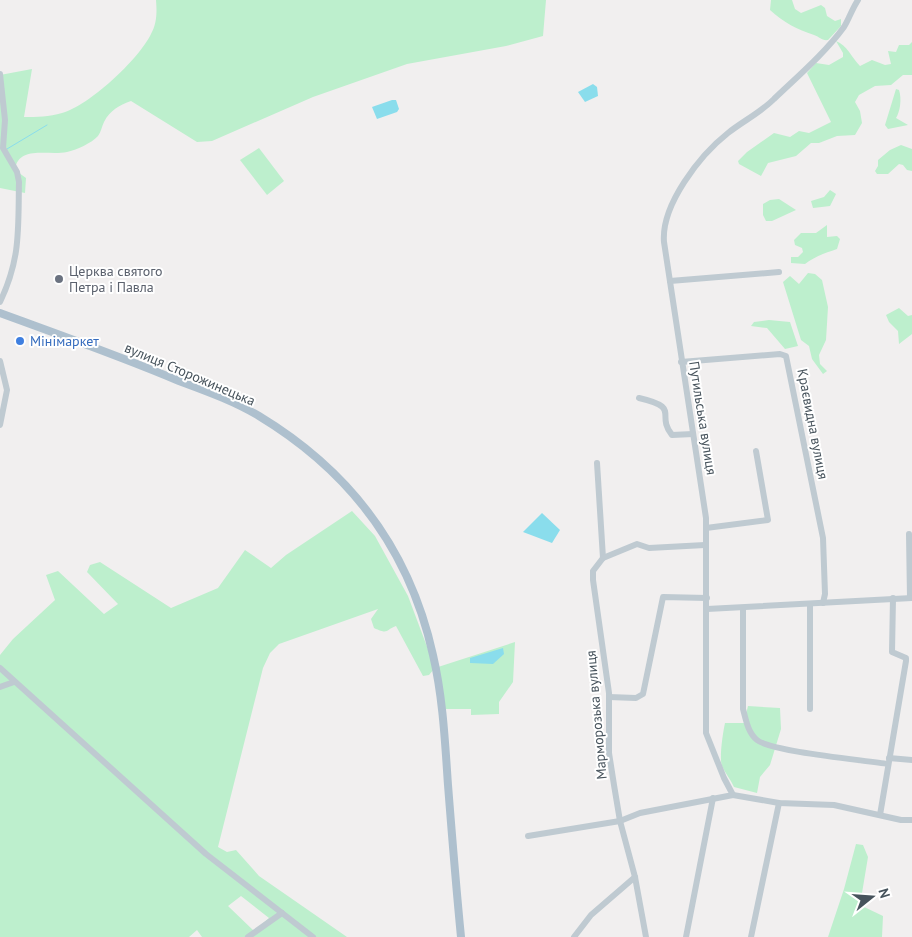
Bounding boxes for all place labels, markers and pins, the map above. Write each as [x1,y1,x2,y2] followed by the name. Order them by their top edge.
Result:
[69,262,163,296] place label: Церква святого Петра і Павла
[53,273,65,285] marker: Церква святого Петра і Павла
[30,332,99,350] place label: Мінімаркет
[14,335,26,347] marker: Мінімаркет

